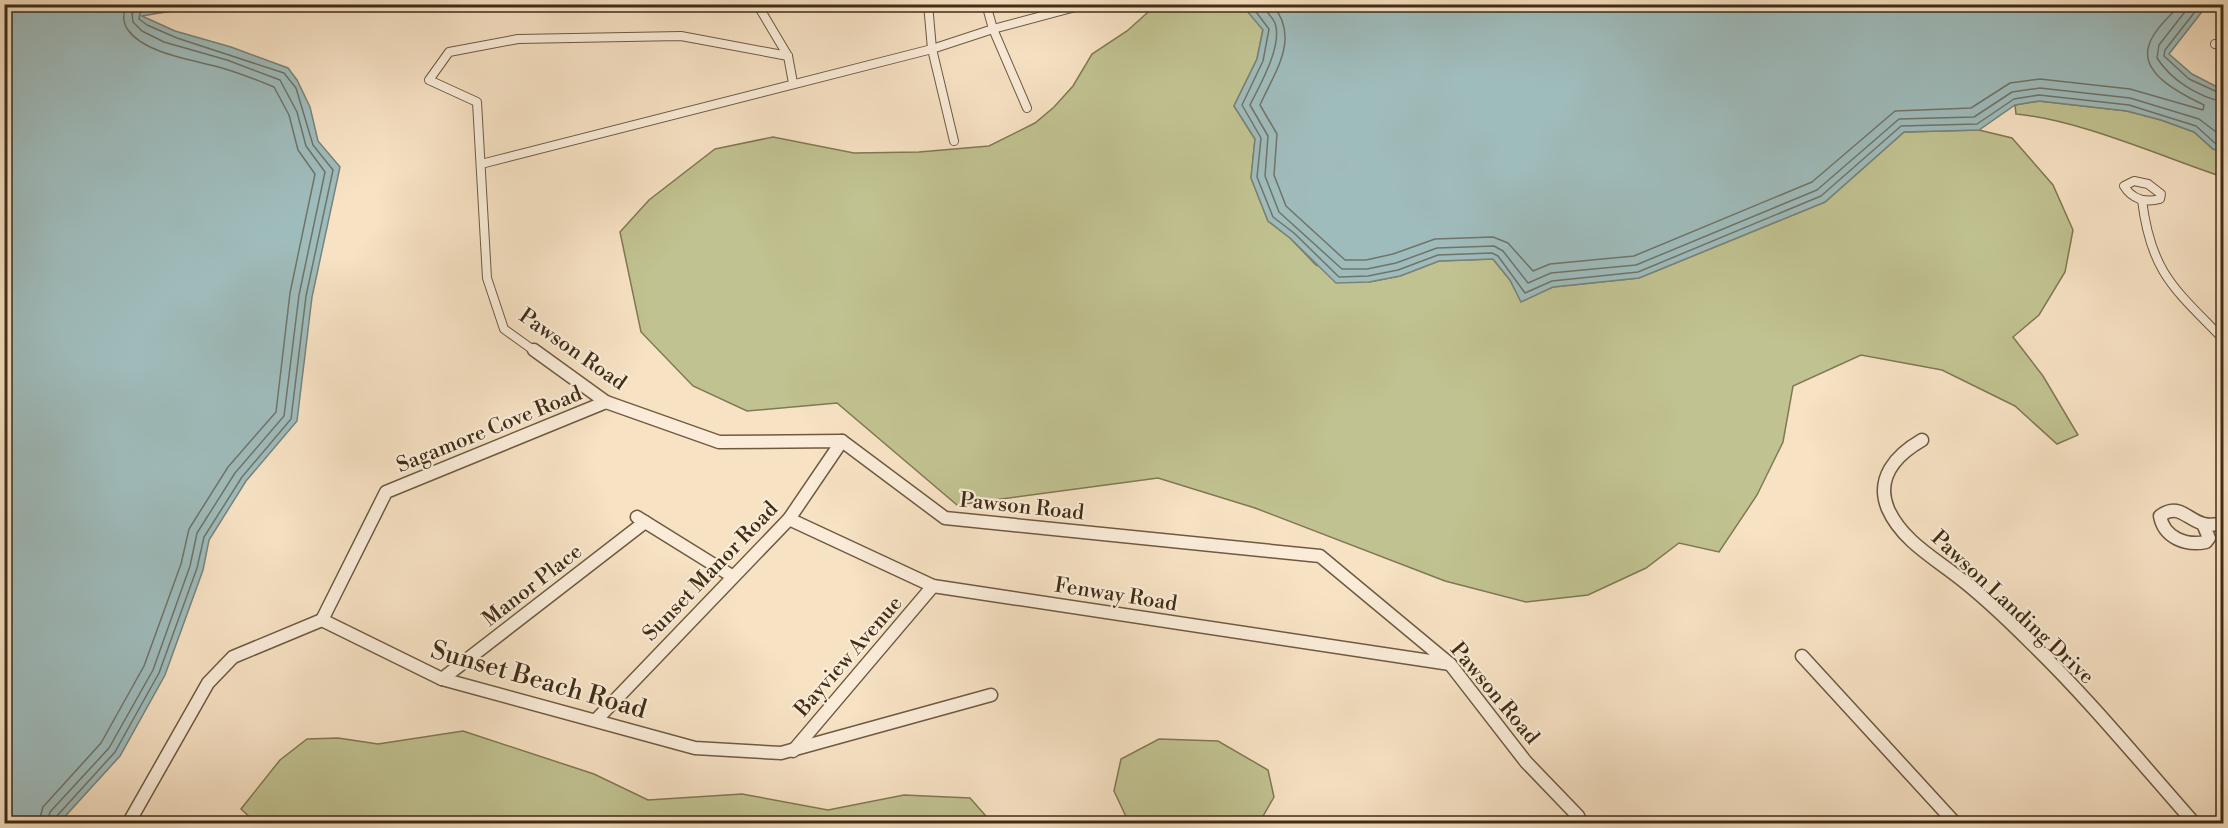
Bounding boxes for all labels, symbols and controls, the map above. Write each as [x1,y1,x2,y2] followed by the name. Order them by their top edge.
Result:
[514,303,631,396] street label: Pawson Road
[393,381,586,479] street label: Sagamore Cove Road
[958,488,1086,526] street label: Pawson Road
[638,497,784,647] street label: Sunset Manor Road
[1925,525,2099,690] street label: Pawson Landing Drive
[478,539,588,633] street label: Manor Place
[1053,572,1179,618] street label: Fenway Road
[789,591,908,723] street label: Bayview Avenue
[427,634,651,726] street label: Sunset Beach Road
[1444,637,1544,750] street label: Pawson Road

